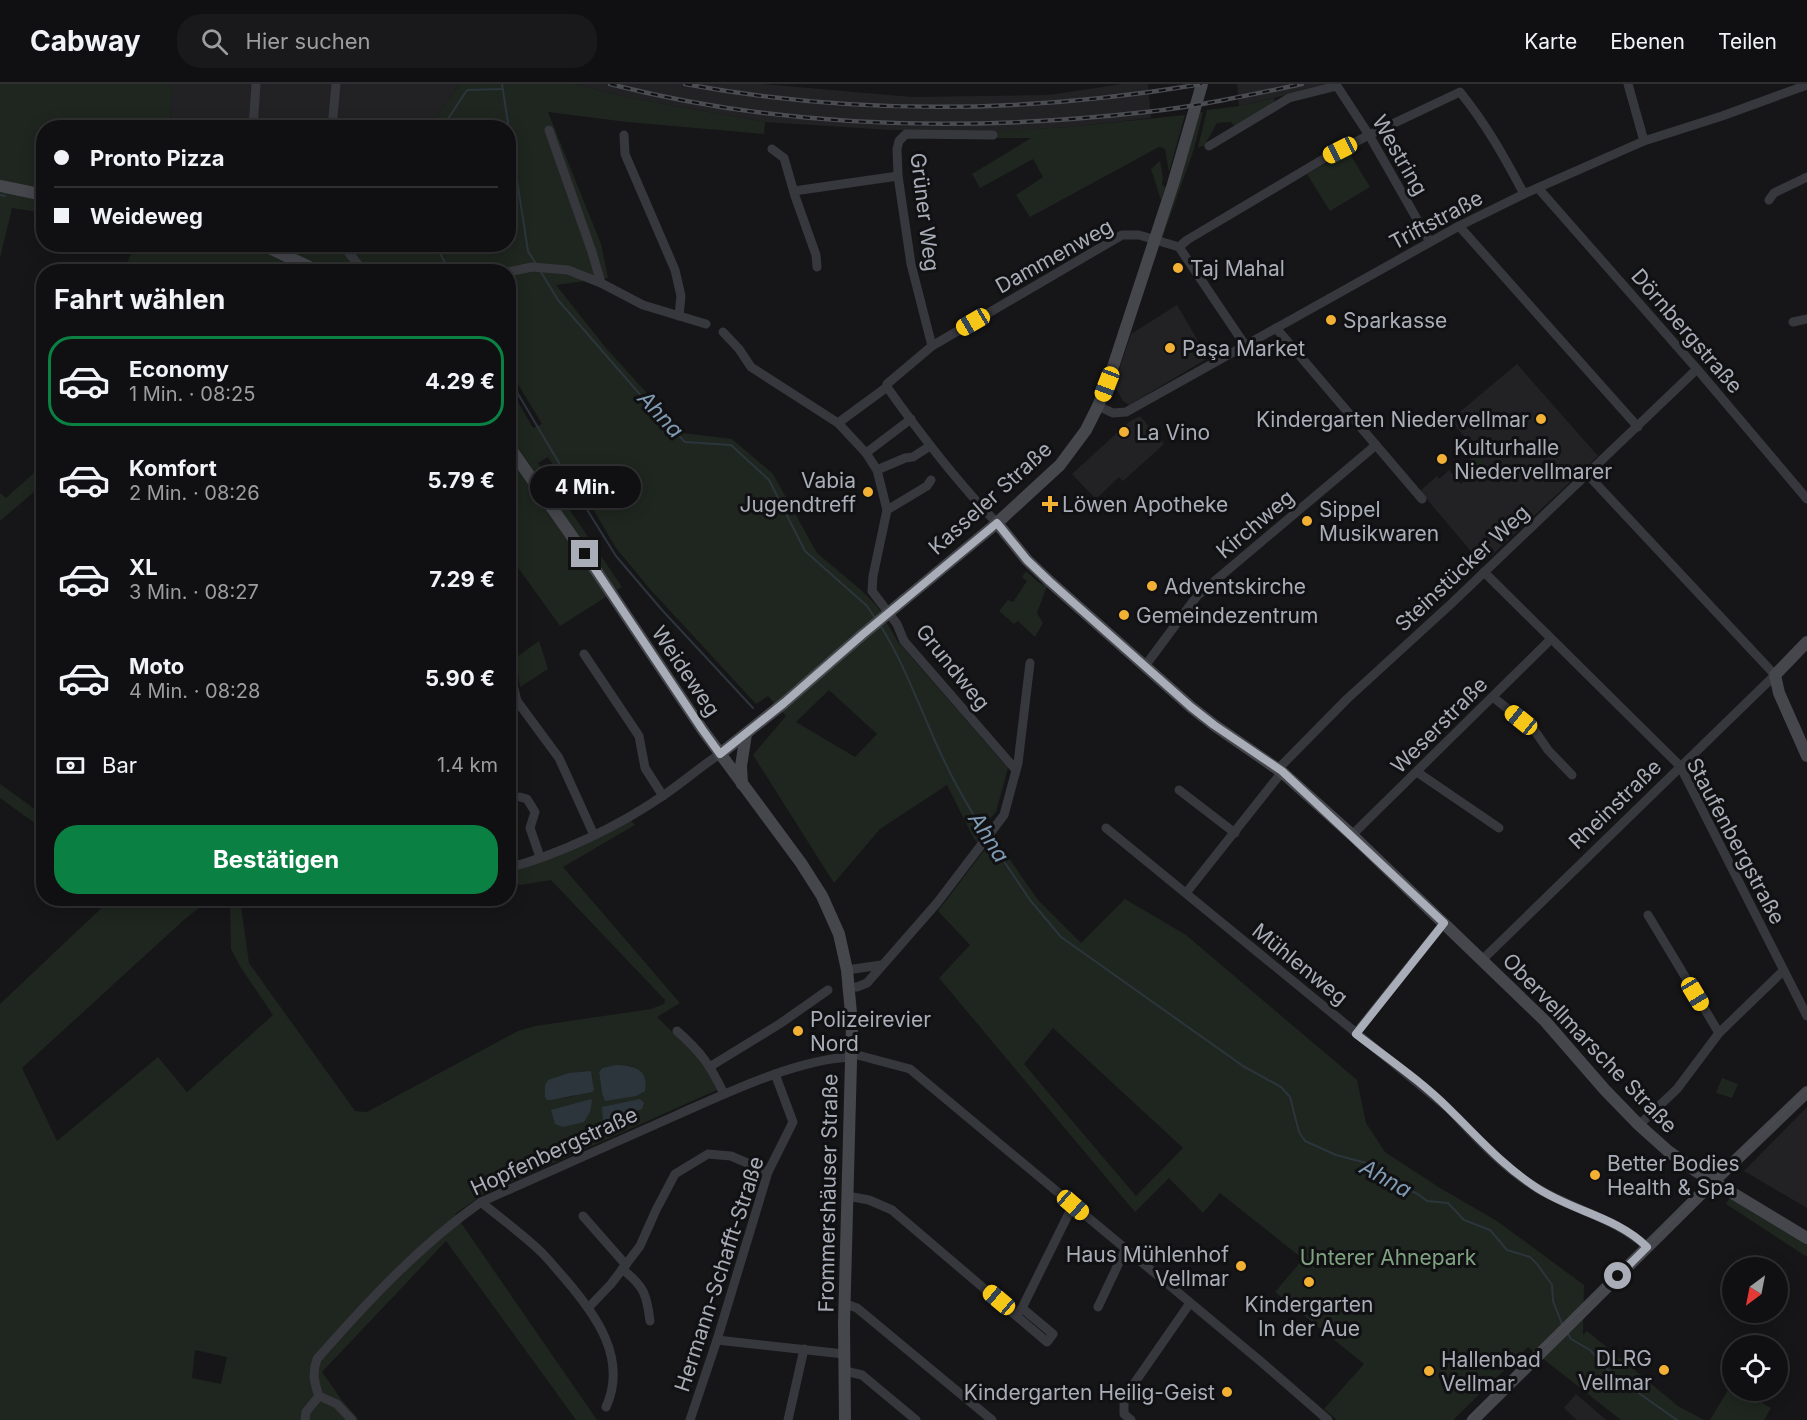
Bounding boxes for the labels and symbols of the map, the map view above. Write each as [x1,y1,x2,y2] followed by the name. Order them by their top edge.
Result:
[1367,110,1433,200] street label: Westring
[1320,134,1360,166] car
[905,151,945,273] street label: Grüner Weg
[1385,185,1487,255] street label: Triftstraße
[991,213,1117,299] street label: Dammenweg
[1190,256,1285,281] place label: Taj Mahal
[1171,261,1185,275] marker: Taj Mahal
[1626,264,1748,398] street label: Dörnbergstraße
[953,305,993,339] car
[1343,308,1447,333] place label: Sparkasse
[1324,313,1338,327] marker: Sparkasse
[1182,336,1305,361] place label: Paşa Market
[1163,341,1177,355] marker: Paşa Market
[1092,364,1122,404] car
[632,384,689,443] water label: Ahna
[1256,407,1529,432] place label: Kindergarten Niedervellmar
[1534,412,1548,426] marker: Kindergarten Niedervellmar
[1136,420,1210,445] place label: La Vino
[1117,425,1131,439] marker: La Vino
[1454,435,1612,484] place label: Kulturhalle Niedervellmarer
[923,436,1057,560] street label: Kasseler Straße
[1435,452,1449,466] marker: Kulturhalle Niedervellmarer
[530,467,640,509] callout: 4 Min.
[740,468,856,517] place label: Vabia Jugendtreff
[1211,484,1299,564] street label: Kirchweg
[861,485,875,499] marker: Vabia Jugendtreff
[1062,492,1228,517] place label: Löwen Apotheke
[1043,497,1057,511] marker: Löwen Apotheke
[1319,497,1439,546] place label: Sippel Musikwaren
[1390,499,1534,637] street label: Steinstücker Weg
[1300,514,1314,528] marker: Sippel Musikwaren
[571,540,598,567] route end
[1164,574,1306,599] place label: Adventskirche
[1145,579,1159,593] marker: Adventskirche
[1136,603,1318,628] place label: Gemeindezentrum
[1117,608,1131,622] marker: Gemeindezentrum
[911,619,995,715] street label: Grundweg
[647,621,725,721] street label: Weideweg
[1386,672,1492,778] street label: Weserstraße
[1501,702,1541,738] car
[1564,754,1666,854] street label: Rheinstraße
[1682,754,1790,928] street label: Staufenbergstraße
[963,806,1015,867] water label: Ahna
[1247,918,1353,1010] street label: Mühlenweg
[1498,948,1682,1138] street label: Obervellmarsche Straße
[1678,974,1712,1014] car
[810,1007,931,1056] place label: Polizeirevier Nord
[791,1024,805,1038] marker: Polizeirevier Nord
[813,1073,843,1313] street label: Frommershäuser Straße
[467,1101,641,1201] street label: Hopfenbergstraße
[1607,1151,1740,1200] place label: Better Bodies Health & Spa
[669,1153,769,1395] street label: Hermann-Schafft-Straße
[1355,1153,1416,1203] water label: Ahna
[1588,1168,1602,1182] marker: Better Bodies Health & Spa
[1054,1186,1092,1224] car
[1066,1242,1229,1291] place label: Haus Mühlenhof Vellmar
[1300,1245,1477,1270] park label: Unterer Ahnepark
[1722,1257,1788,1323] north arrow
[1234,1259,1248,1273] marker: Haus Mühlenhof Vellmar
[1604,1262,1631,1289] route start
[1302,1275,1316,1289] marker: Kindergarten In der Aue
[979,1282,1019,1318] car
[1245,1292,1373,1341] place label: Kindergarten In der Aue
[1578,1346,1652,1395] place label: DLRG Vellmar
[1441,1347,1541,1396] place label: Hallenbad Vellmar
[1657,1363,1671,1377] marker: DLRG Vellmar
[1422,1364,1436,1378] marker: Hallenbad Vellmar
[964,1380,1215,1405] place label: Kindergarten Heilig-Geist
[1220,1385,1234,1399] marker: Kindergarten Heilig-Geist

